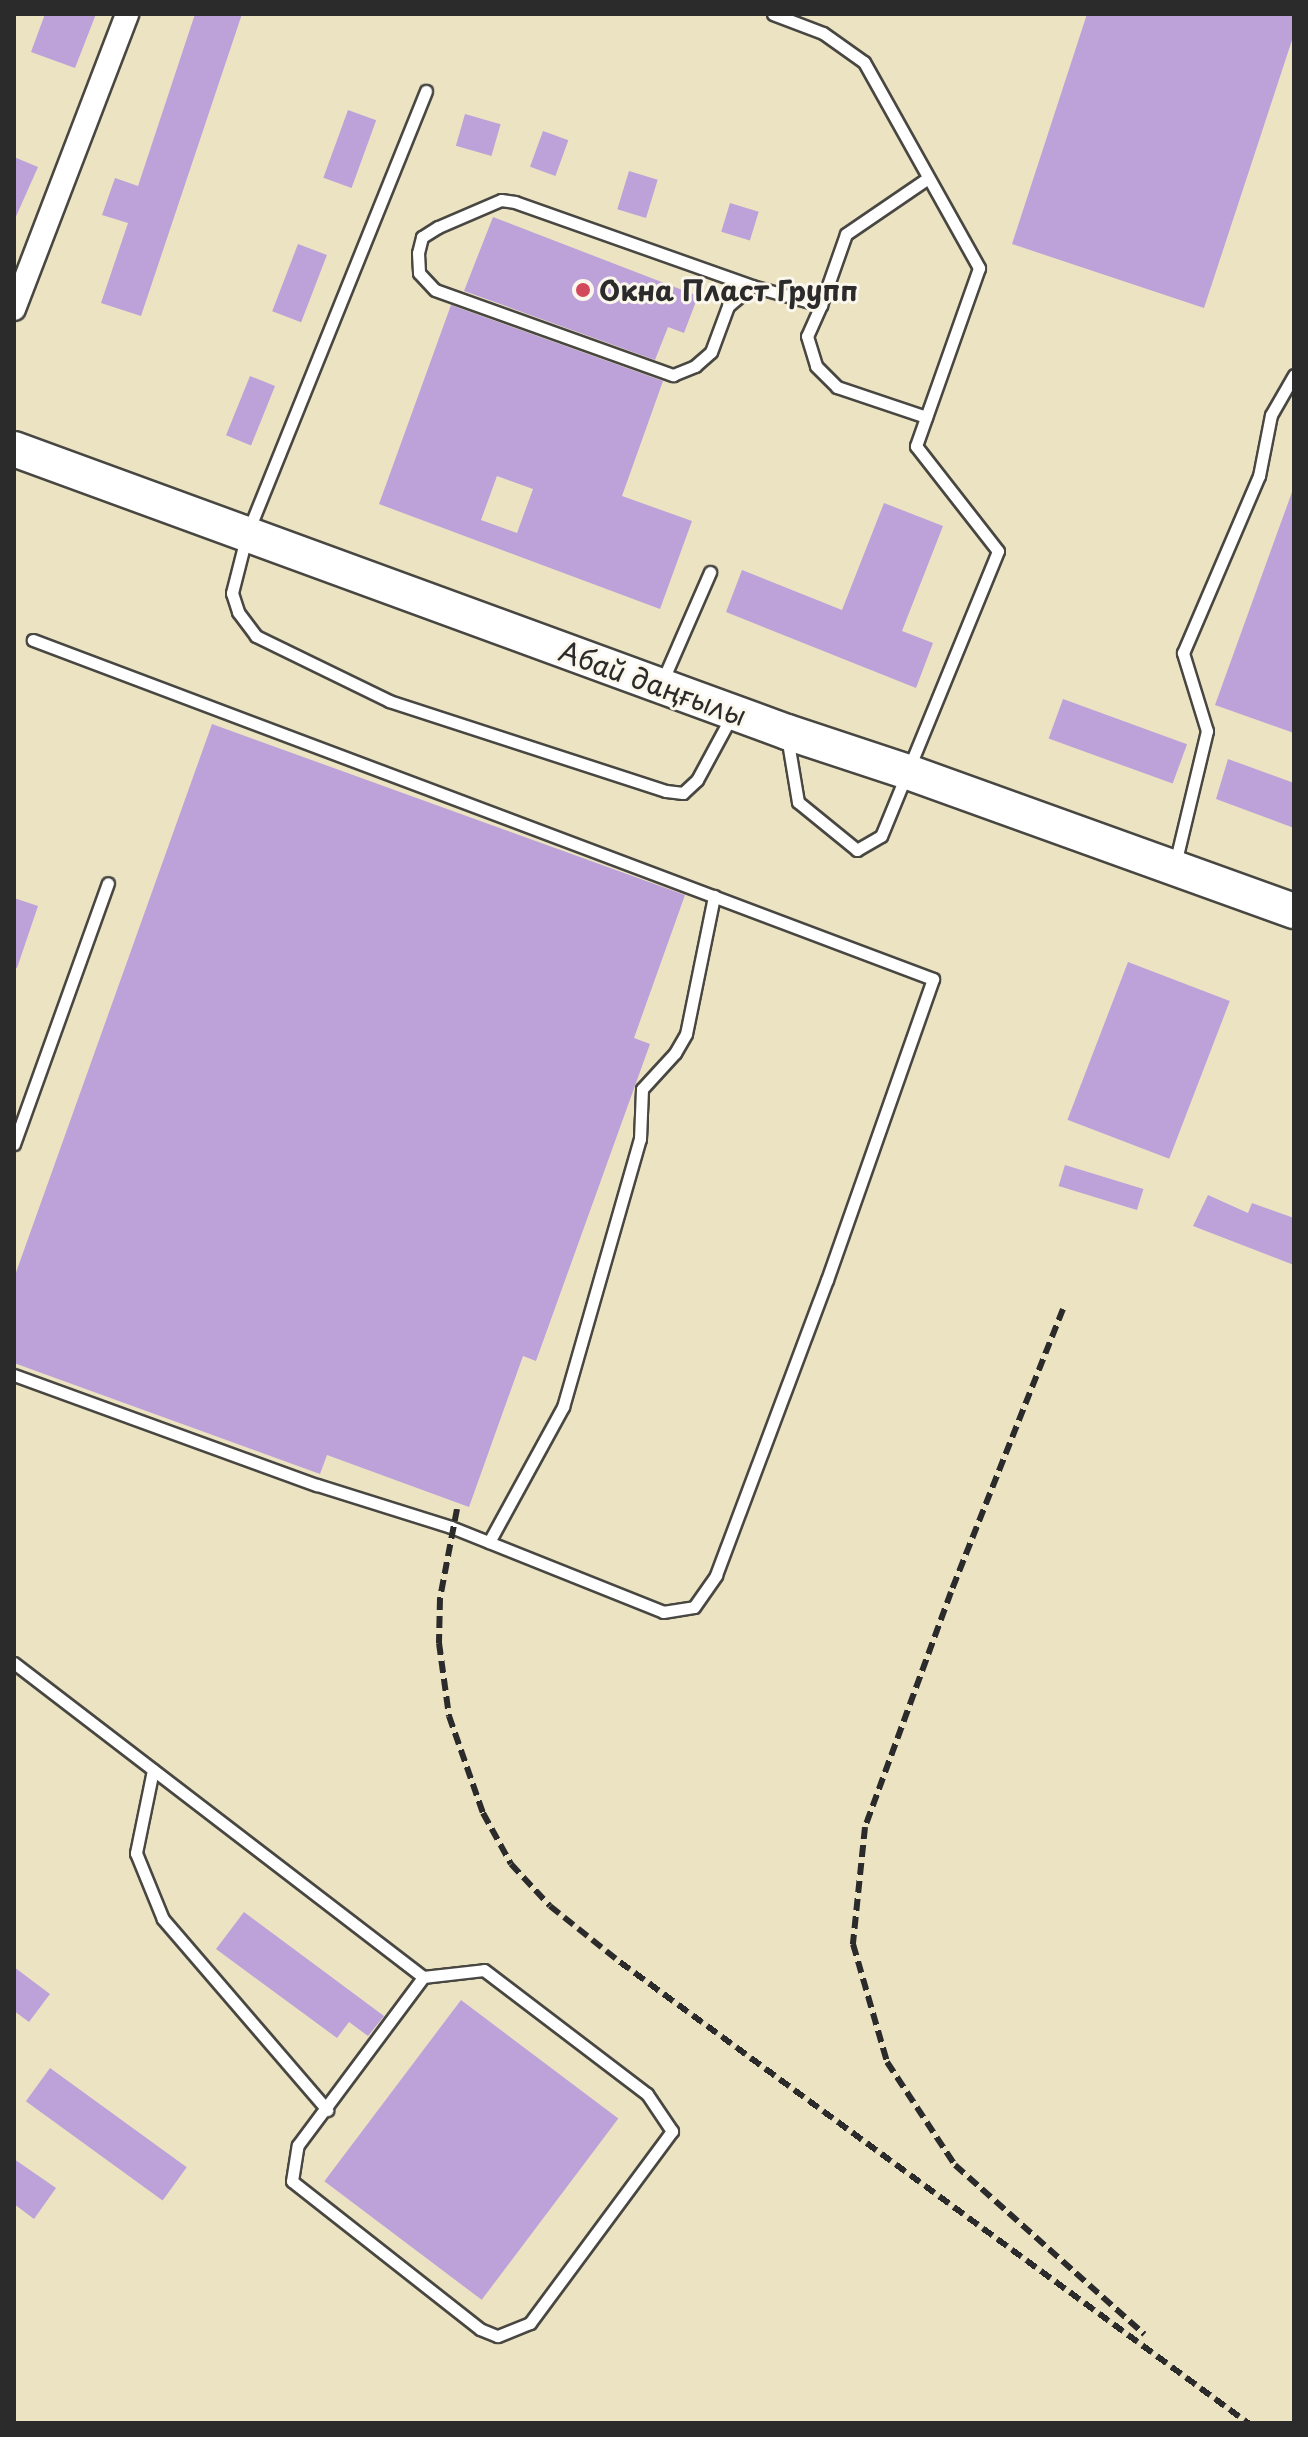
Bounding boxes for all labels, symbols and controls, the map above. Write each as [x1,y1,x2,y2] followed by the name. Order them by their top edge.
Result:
[599,273,861,307] place label: Окна Пласт Групп
[574,281,592,299] marker: Окна Пласт Групп
[554,633,752,733] street label: Абай даңғылы

